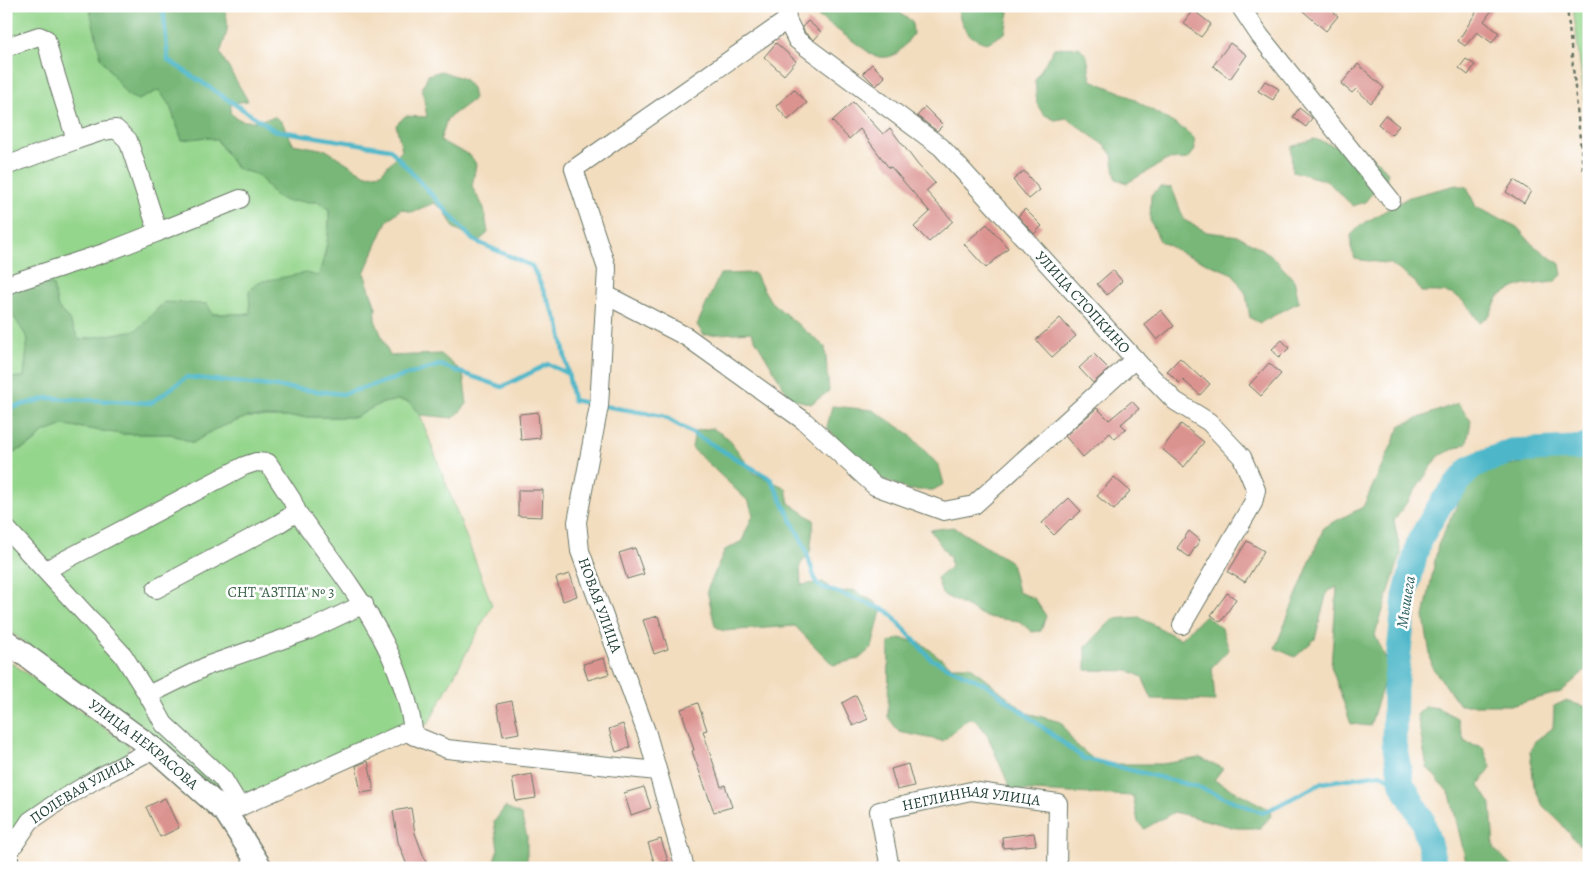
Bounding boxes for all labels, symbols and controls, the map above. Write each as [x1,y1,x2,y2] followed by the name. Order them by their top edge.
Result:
[1031,247,1135,358] street label: УЛИЦА СТОПКИНО
[573,555,627,656] street label: НОВАЯ УЛИЦА
[1391,574,1421,630] water label: Мышега
[227,582,335,602] park label: СНТ "АЗТПА" № 3
[84,694,203,794] street label: УЛИЦА НЕКРАСОВА
[26,751,137,828] street label: ПОЛЕВАЯ УЛИЦА
[900,781,1042,816] street label: НЕГЛИННАЯ УЛИЦА

